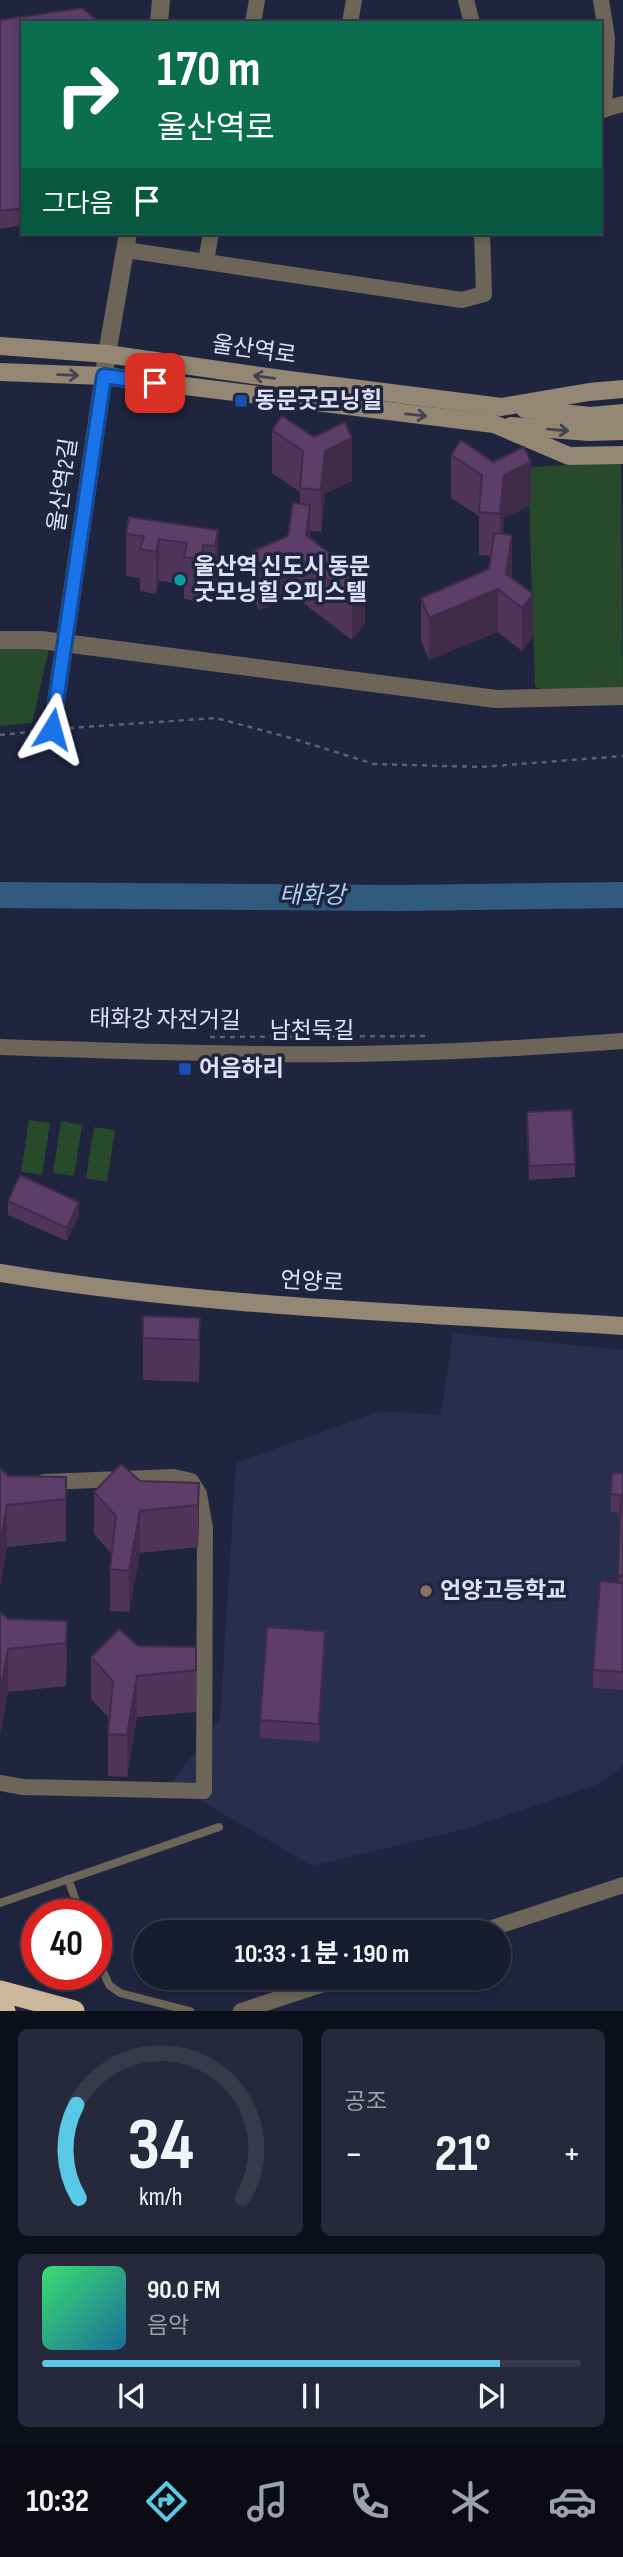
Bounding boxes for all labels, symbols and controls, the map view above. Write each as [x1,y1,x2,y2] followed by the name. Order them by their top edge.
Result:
[157,41,261,100] text: 170 m
[42,49,133,140] icon: right
[157,109,275,148] text: 울산역로
[128,182,166,220] icon: arrive
[42,189,114,220] text: 그다음
[210,330,298,370] street label: 울산역로
[125,353,185,413] pin
[136,364,174,402] icon: arrive
[56,368,79,381] one-way arrow
[253,370,276,383] one-way arrow
[255,387,382,415] place label: 동문굿모닝힐
[233,393,249,409] marker: 동문굿모닝힐
[404,409,427,422] one-way arrow
[547,424,569,437] one-way arrow
[43,436,83,534] street label: 울산역2길
[194,553,370,607] place label: 울산역 신도시 동문 굿모닝힐 오피스텔
[172,572,188,588] marker: 울산역 신도시 동문 굿모닝힐 오피스텔
[15,692,89,766] position arrow
[279,881,348,910] water label: 태화강
[89,1005,241,1035] street label: 태화강 자전거길
[270,1017,354,1045] street label: 남천둑길
[199,1055,284,1083] place label: 어음하리
[177,1061,193,1077] marker: 어음하리
[280,1266,344,1298] street label: 언양로
[440,1577,567,1605] place label: 언양고등학교
[418,1583,434,1599] marker: 언양고등학교
[21,1899,112,1990] speed limit sign: 40
[235,1939,409,1970] text: 10:33 · 1 분 · 190 m
[345,2088,387,2116] text: 공조
[127,2103,194,2191] text: 34
[435,2123,491,2186] text: 21°
[345,2132,363,2177] text: −
[562,2132,581,2177] text: +
[139,2182,182,2213] text: km/h
[147,2275,220,2306] text: 90.0 FM
[147,2312,189,2340] text: 음악
[113,2377,151,2415] icon: previous
[292,2377,330,2415] icon: pause
[472,2377,510,2415] icon: next
[142,2477,191,2526] icon: directions
[243,2477,292,2526] icon: music
[345,2477,394,2526] icon: phone
[446,2477,495,2526] icon: climate
[548,2477,597,2526] icon: car
[26,2482,89,2521] text: 10:32

